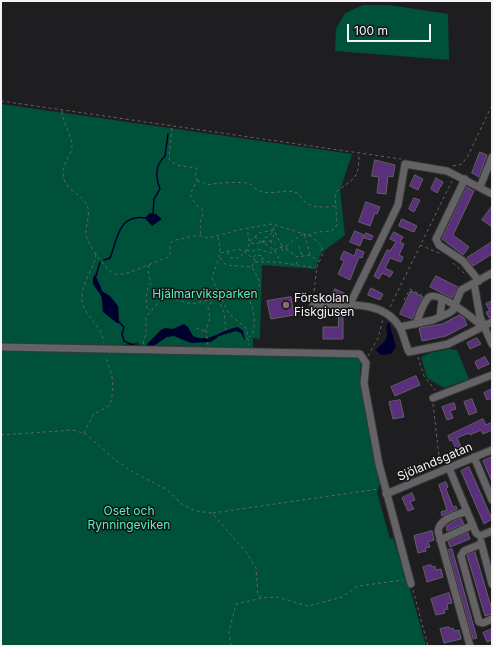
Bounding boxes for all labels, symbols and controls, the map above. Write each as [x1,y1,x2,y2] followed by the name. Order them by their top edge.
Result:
[349,16,433,42] scale bar
[354,23,388,38] text: 100 m
[152,287,258,301] park label: Hjälmarviksparken
[294,291,354,319] place label: Förskolan Fiskgjusen
[281,300,291,310] marker: Förskolan Fiskgjusen
[395,440,475,484] street label: Sjölandsgatan
[88,504,170,532] park label: Oset och Rynningeviken

